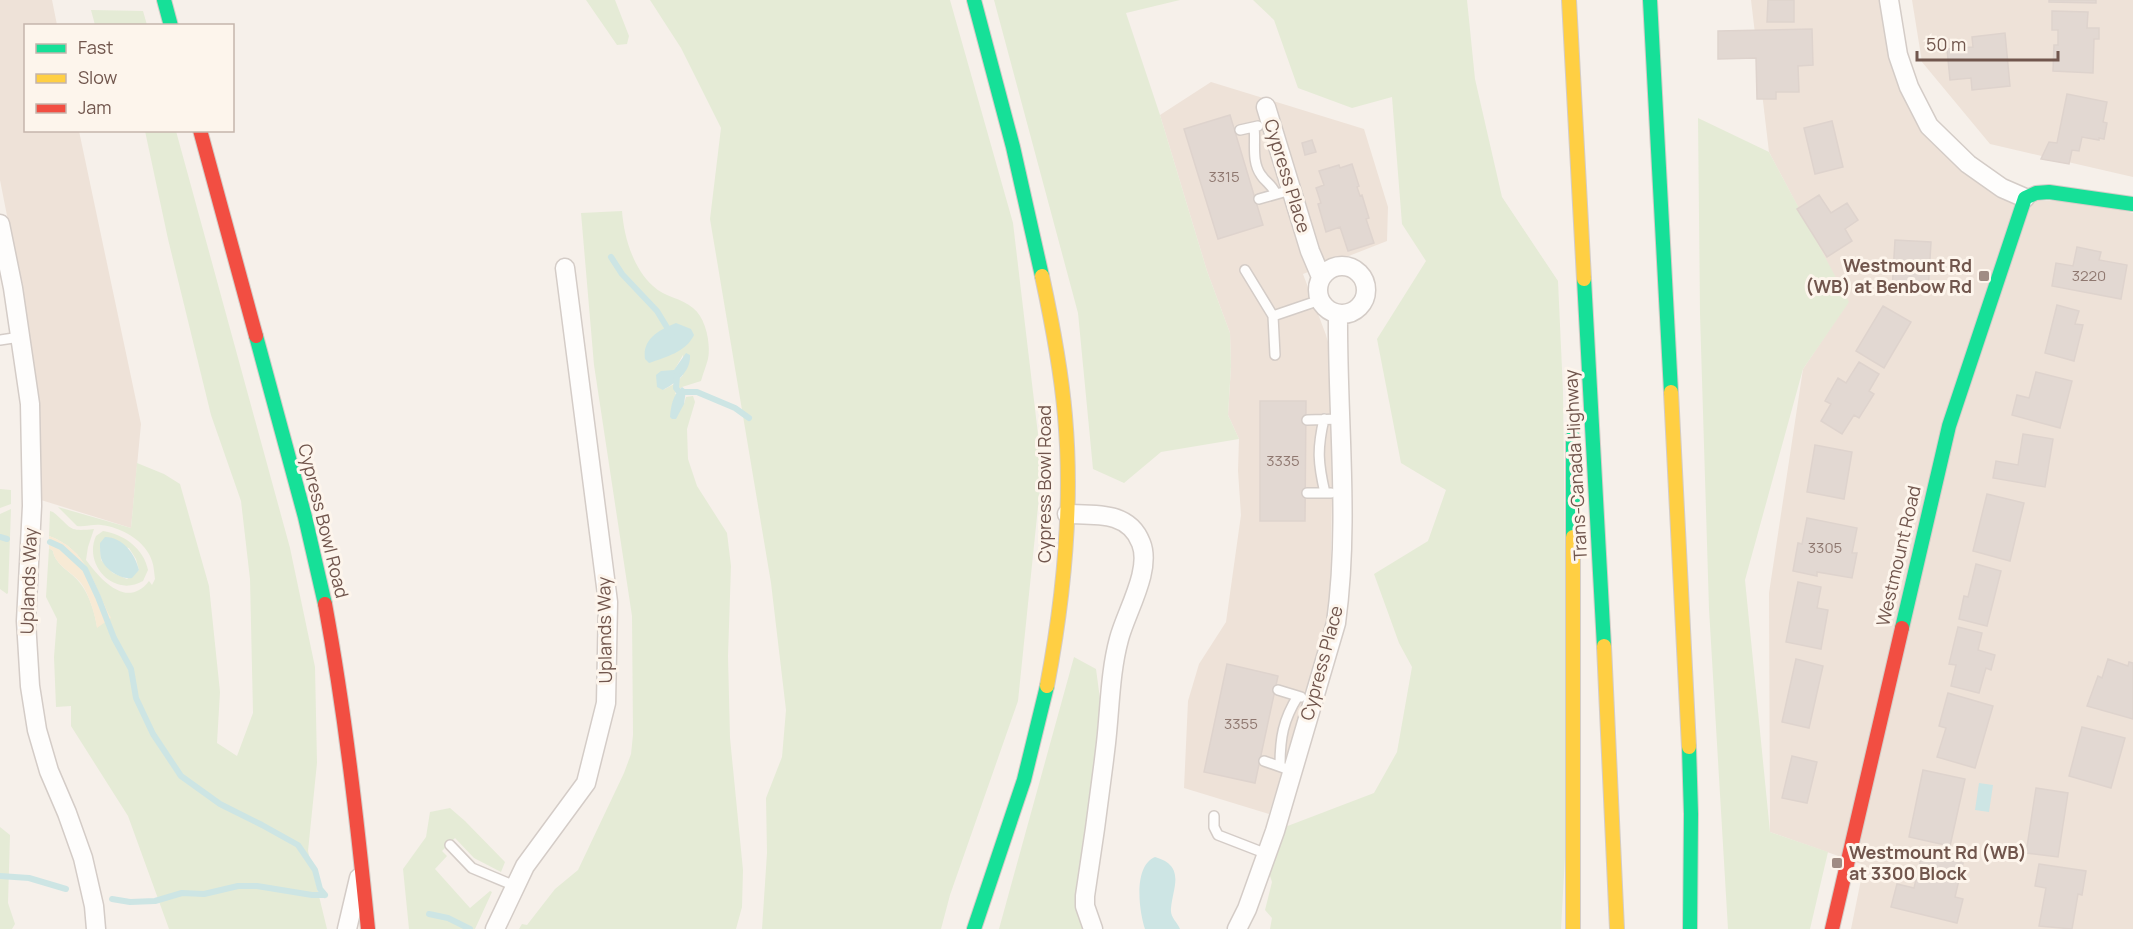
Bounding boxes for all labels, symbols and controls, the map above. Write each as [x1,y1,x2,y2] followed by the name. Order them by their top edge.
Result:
[24,24,234,132] legend
[1917,24,2058,62] scale bar
[1926,32,1966,56] text: 50 m
[78,35,113,59] text: Fast
[78,65,118,89] text: Slow
[78,95,112,119] text: Jam
[1259,116,1317,235] street label: Cypress Place
[1208,166,1240,187] house number: 3315
[1805,253,1972,298] place label: Westmount Rd (WB) at Benbow Rd
[2072,265,2106,286] house number: 3220
[1977,269,1991,283] marker: Westmount Rd (WB) at Benbow Rd
[1558,368,1592,561] street label: Trans-Canada Highway
[1032,405,1056,563] street label: Cypress Bowl Road
[293,441,355,600] street label: Cypress Bowl Road
[1266,450,1300,471] house number: 3335
[1870,483,1926,628] street label: Westmount Road
[14,527,42,635] street label: Uplands Way
[1808,537,1842,558] house number: 3305
[591,576,617,684] street label: Uplands Way
[1294,603,1348,723] street label: Cypress Place
[1224,713,1258,734] house number: 3355
[1849,840,2027,885] place label: Westmount Rd (WB) at 3300 Block
[1830,856,1844,870] marker: Westmount Rd (WB) at 3300 Block

